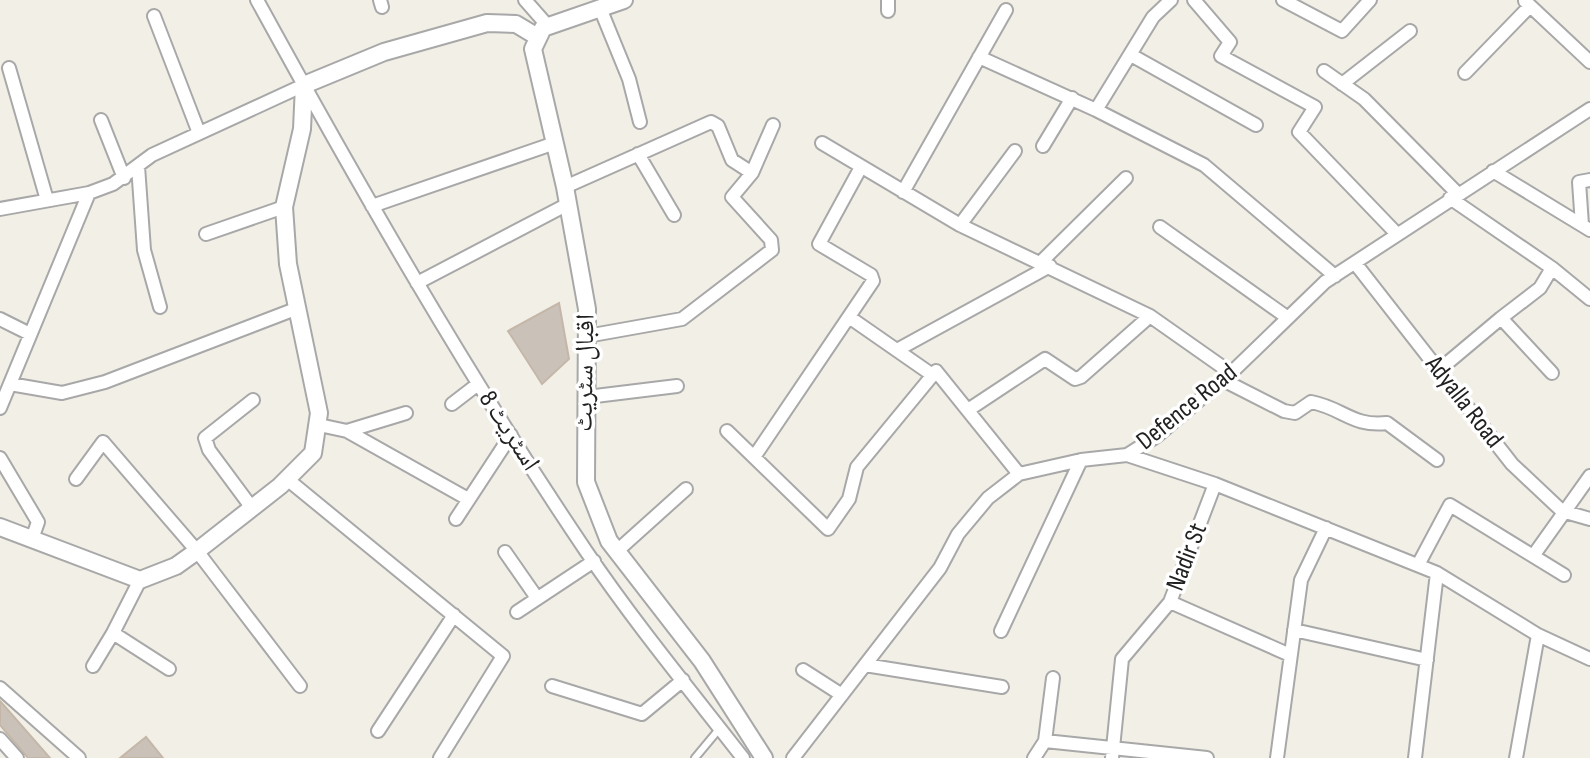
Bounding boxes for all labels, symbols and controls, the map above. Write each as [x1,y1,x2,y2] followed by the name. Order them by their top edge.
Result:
[568,314,602,432] street label: اقبال سٹریٹ
[1418,349,1510,454] street label: Adyalla Road
[1131,357,1243,457] street label: Defence Road
[472,385,546,477] street label: اسٹریٹ 8
[1160,519,1214,595] street label: Nadir St

